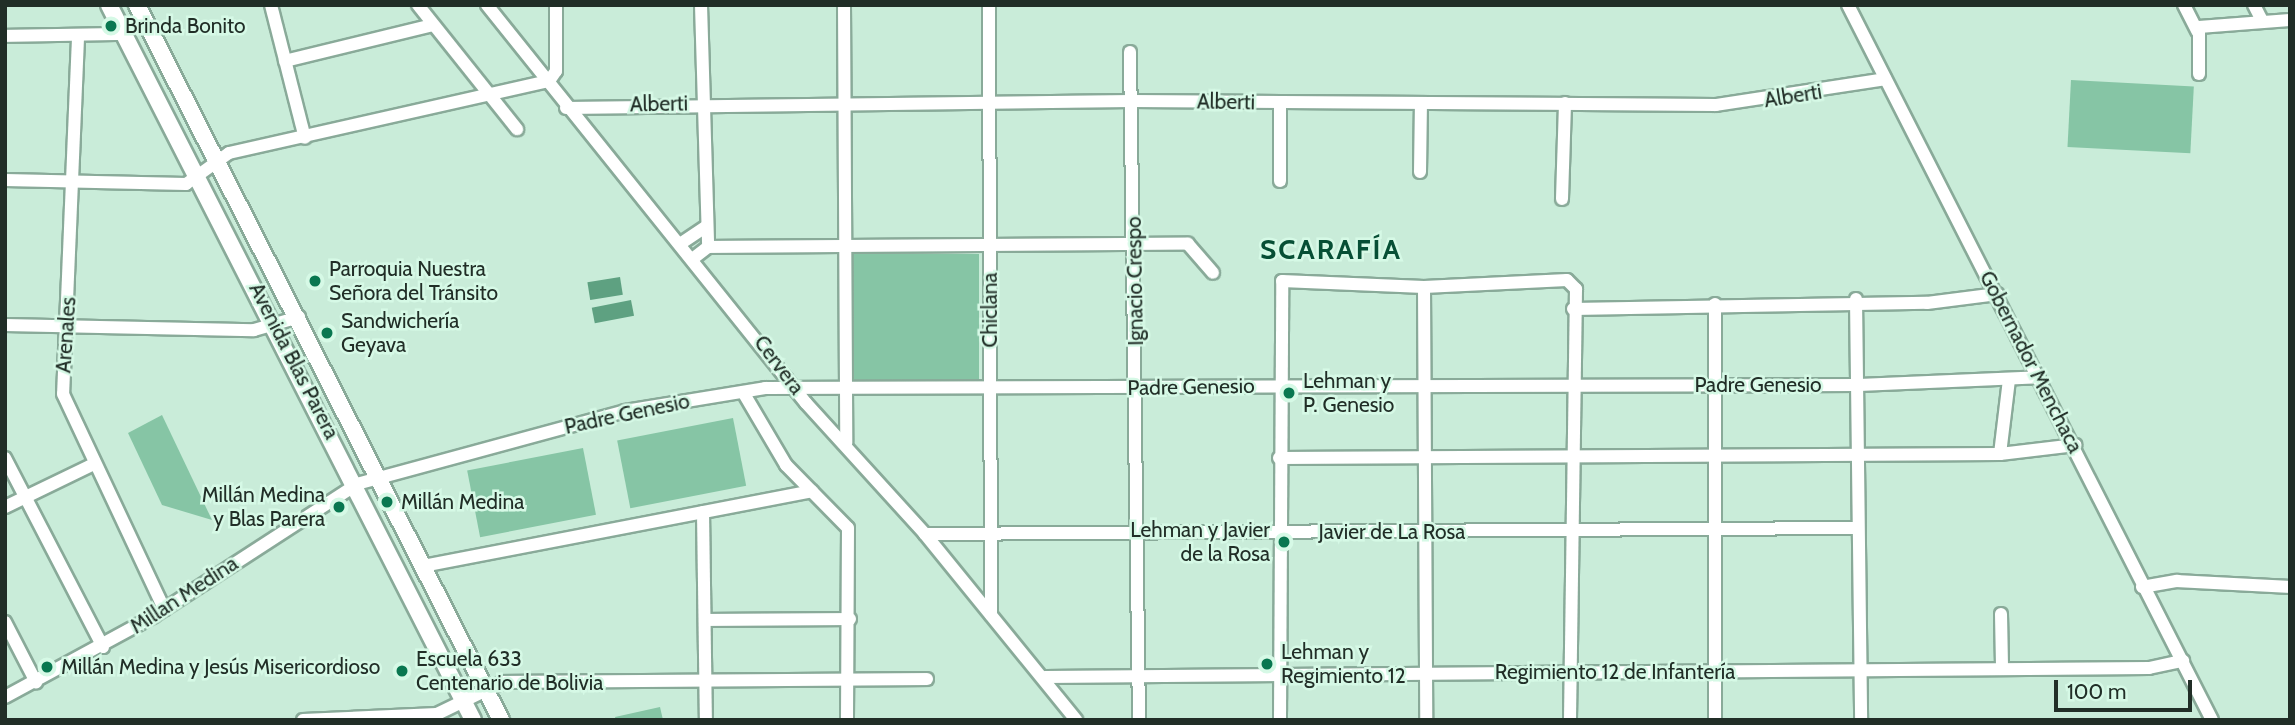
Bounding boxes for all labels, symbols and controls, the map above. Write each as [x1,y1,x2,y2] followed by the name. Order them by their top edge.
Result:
[125,13,246,39] place label: Brinda Bonito
[103,18,119,34] marker: Brinda Bonito
[1762,79,1824,113] street label: Alberti
[1197,89,1255,115] street label: Alberti
[630,91,688,117] street label: Alberti
[1121,216,1149,346] street label: Ignacio Crespo
[1261,232,1401,266] district label: SCARAFÍA
[329,256,498,306] place label: Parroquia Nuestra Señora del Tránsito
[1974,267,2088,457] street label: Gobernador Menchaca
[977,272,1003,348] street label: Chiclana
[307,273,323,289] marker: Parroquia Nuestra Señora del Tránsito
[244,279,344,443] street label: Avenida Blas Parera
[51,296,81,374] street label: Arenales
[341,308,459,358] place label: Sandwichería Geyava
[319,325,335,341] marker: Sandwichería Geyava
[749,330,809,400] street label: Cervera
[1303,368,1394,418] place label: Lehman y P. Genesio
[1694,372,1822,398] street label: Padre Genesio
[1127,373,1255,401] street label: Padre Genesio
[1281,385,1297,401] marker: Lehman y P. Genesio
[562,388,692,440] street label: Padre Genesio
[202,482,325,532] place label: Millán Medina y Blas Parera
[401,489,524,515] place label: Millán Medina
[379,494,395,510] marker: Millán Medina
[331,499,347,515] marker: Millán Medina y Blas Parera
[1130,517,1270,567] place label: Lehman y Javier de la Rosa
[1319,519,1465,545] street label: Javier de La Rosa
[1276,534,1292,550] marker: Lehman y Javier de la Rosa
[125,551,243,639] street label: Millan Medina
[1281,639,1406,689] place label: Lehman y Regimiento 12
[416,646,603,696] place label: Escuela 633 Centenario de Bolivia
[61,654,380,680] place label: Millán Medina y Jesús Misericordioso
[1259,656,1275,672] marker: Lehman y Regimiento 12
[39,659,55,675] marker: Millán Medina y Jesús Misericordioso
[1495,659,1735,685] street label: Regimiento 12 de Infantería
[394,663,410,679] marker: Escuela 633 Centenario de Bolivia
[2057,666,2195,710] scale bar
[2067,679,2126,704] text: 100 m

